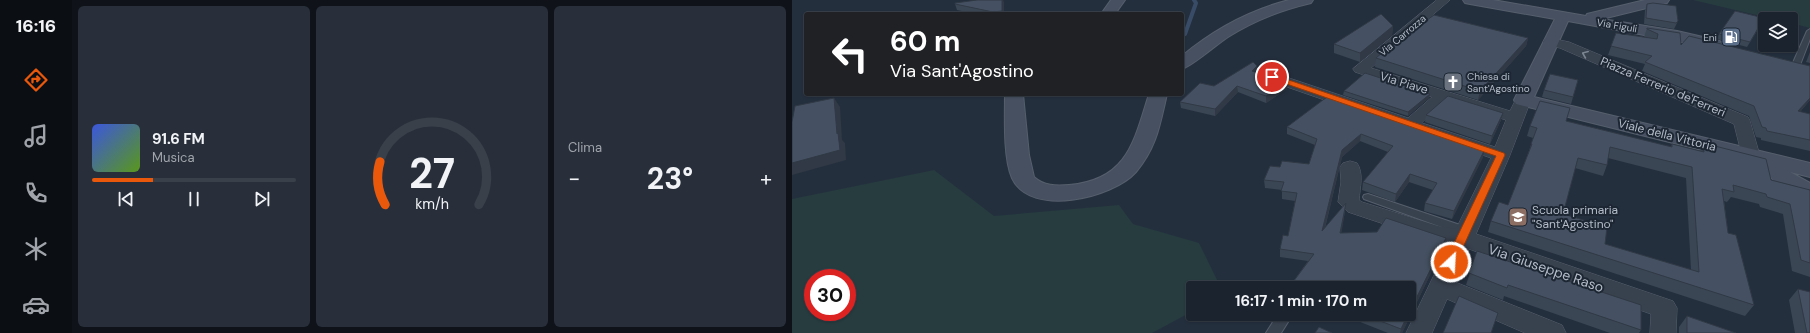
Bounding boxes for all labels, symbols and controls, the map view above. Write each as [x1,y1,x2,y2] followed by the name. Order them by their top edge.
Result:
[1376,12,1429,59] street label: Via Carrozza
[1758,12,1798,52] map controls
[1758,12,1798,52] button: layers
[16,14,56,38] text: 16:16
[1596,16,1638,35] street label: Via Figuli
[890,23,960,60] text: 60 m
[1720,26,1742,48] fuel station icon: Eni
[824,28,876,80] icon: left
[1703,31,1717,44] place label: Eni
[1581,50,1588,58] one-way arrow
[1598,53,1728,121] street label: Piazza Ferrerio de'Ferreri
[890,59,1034,83] text: Via Sant'Agostino
[1255,60,1289,94] pin
[22,66,50,94] icon: directions
[1261,66,1283,88] icon: arrive
[1378,68,1430,98] street label: Via Piave
[1467,70,1530,95] place label: Chiesa di Sant'Agostino
[1442,71,1464,93] church icon: Chiesa di Sant'Agostino
[1616,115,1718,155] street label: Viale della Vittoria
[22,122,50,150] icon: music
[152,129,205,149] text: 91.6 FM
[568,139,602,156] text: Clima
[409,146,455,200] text: 27
[152,149,195,166] text: Musica
[647,159,693,198] text: 23°
[568,164,580,193] text: −
[760,164,772,193] text: +
[22,179,50,207] icon: phone
[115,188,137,210] icon: previous
[183,188,205,210] icon: pause
[251,188,273,210] icon: next
[415,194,449,212] text: km/h
[1532,202,1618,232] place label: Scuola primaria "Sant'Agostino"
[1507,206,1529,228] school or university icon: Scuola primaria "Sant'Agostino"
[22,235,50,263] icon: climate
[1486,240,1606,296] street label: Via Giuseppe Raso
[1430,241,1472,283] position arrow
[804,269,856,321] speed limit sign: 30
[22,291,50,319] icon: car
[1235,291,1367,311] text: 16:17 · 1 min · 170 m

